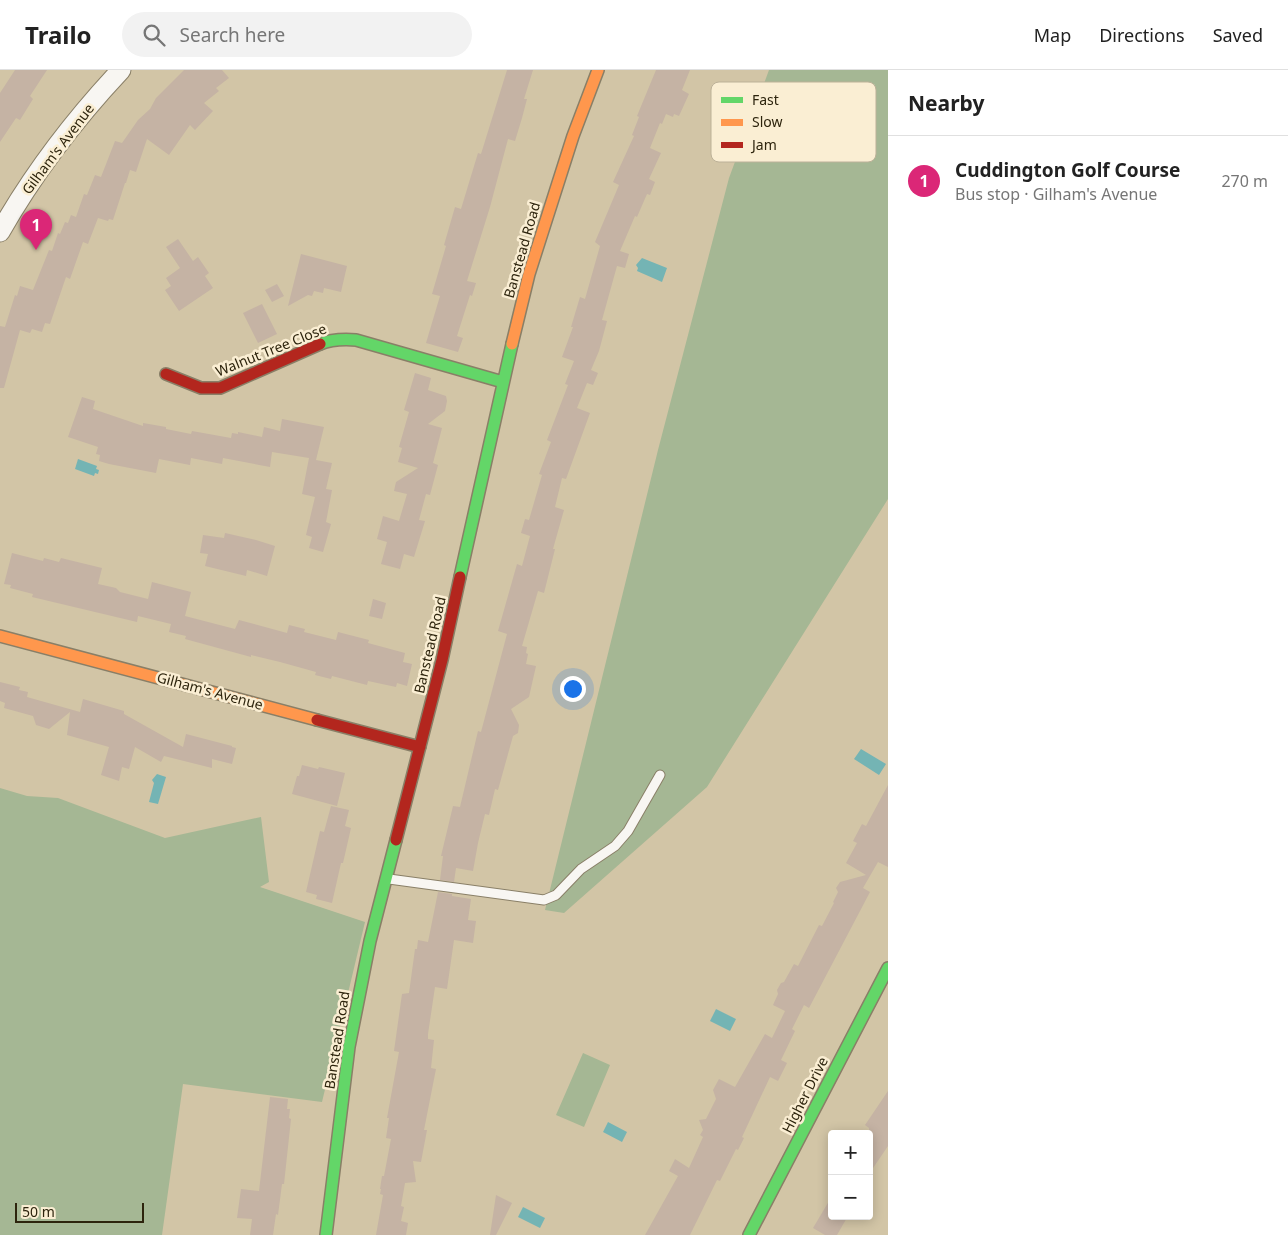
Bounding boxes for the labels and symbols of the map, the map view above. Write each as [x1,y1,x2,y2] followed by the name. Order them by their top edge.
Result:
[711,82,876,162] legend
[752,90,779,109] text: Fast
[17,99,98,198] street label: Gilham's Avenue
[752,112,783,131] text: Slow
[750,135,777,154] text: Jam
[499,200,544,300] street label: Banstead Road
[20,209,52,250] pin: 1
[213,319,329,380] street label: Walnut Tree Close
[409,595,450,695] street label: Banstead Road
[155,667,265,714] street label: Gilham's Avenue
[560,676,586,702] your location
[319,990,354,1090] street label: Banstead Road
[777,1053,832,1136] street label: Higher Drive
[15,1200,144,1223] scale bar

